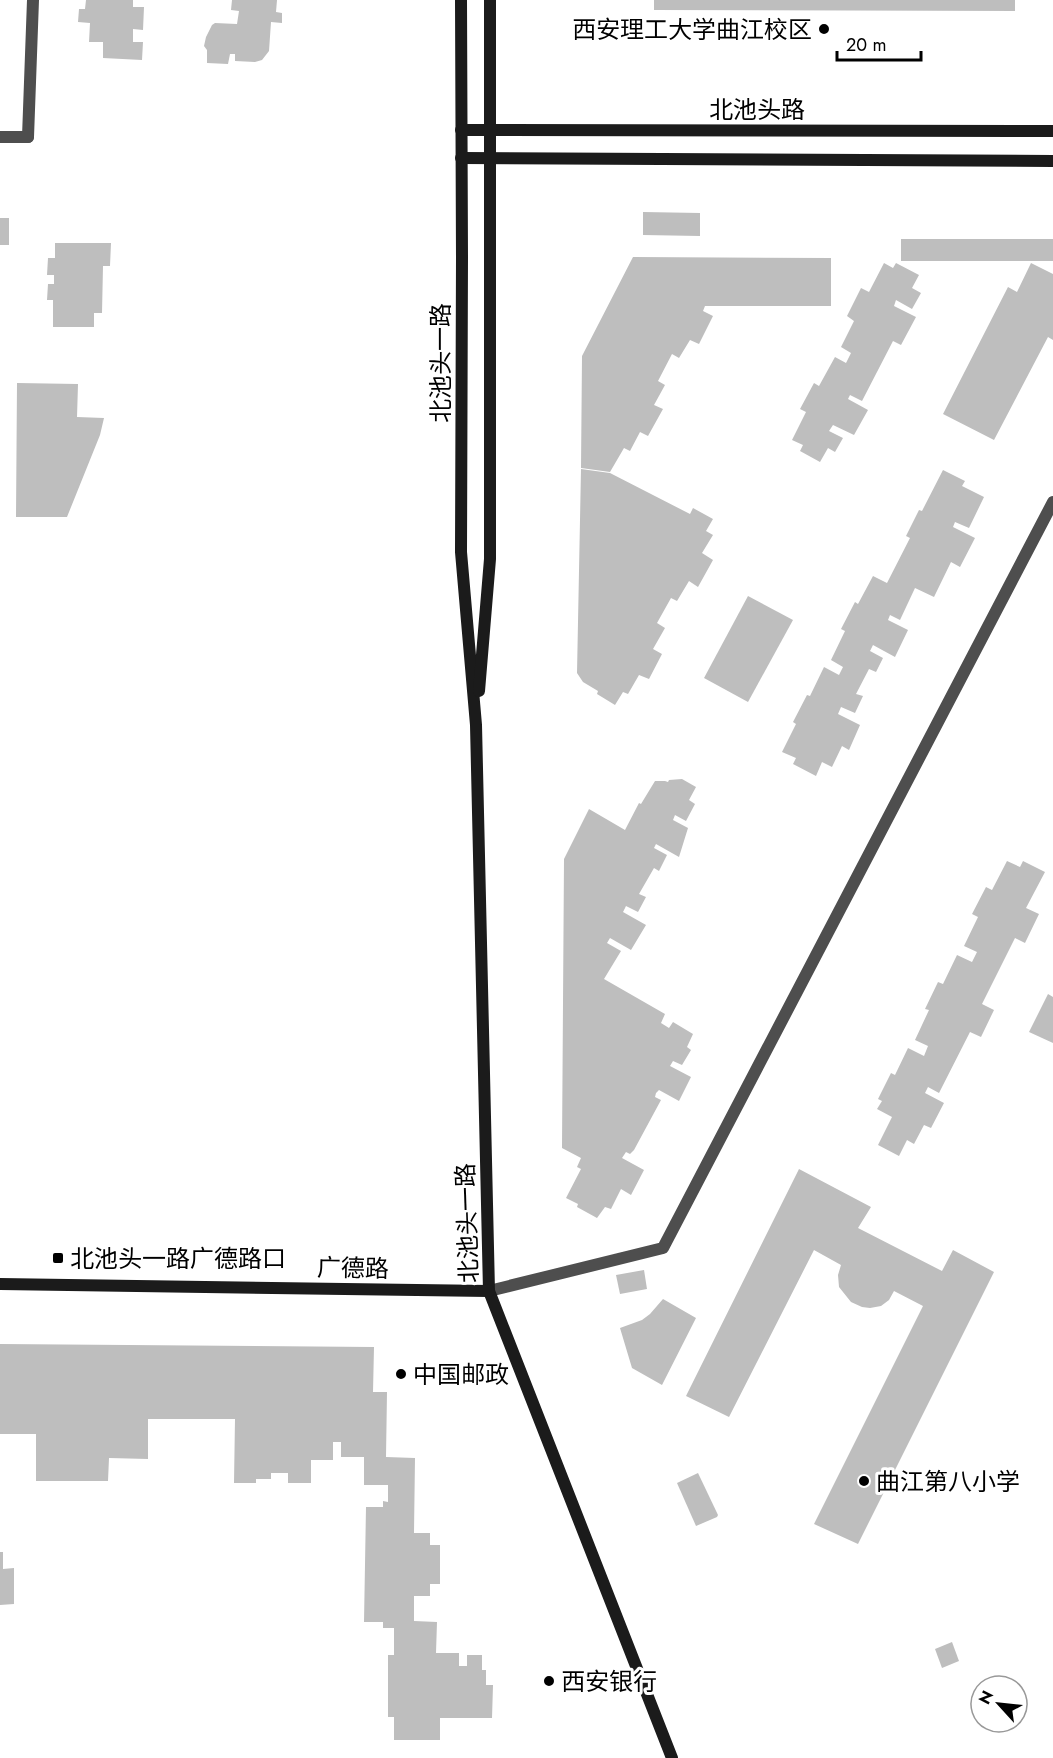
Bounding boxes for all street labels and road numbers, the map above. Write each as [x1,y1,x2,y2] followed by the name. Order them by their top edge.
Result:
[709,92,805,127] street label: 北池头路
[423,303,458,423] street label: 北池头一路
[447,1162,487,1284] street label: 北池头一路
[317,1250,389,1286] street label: 广德路

